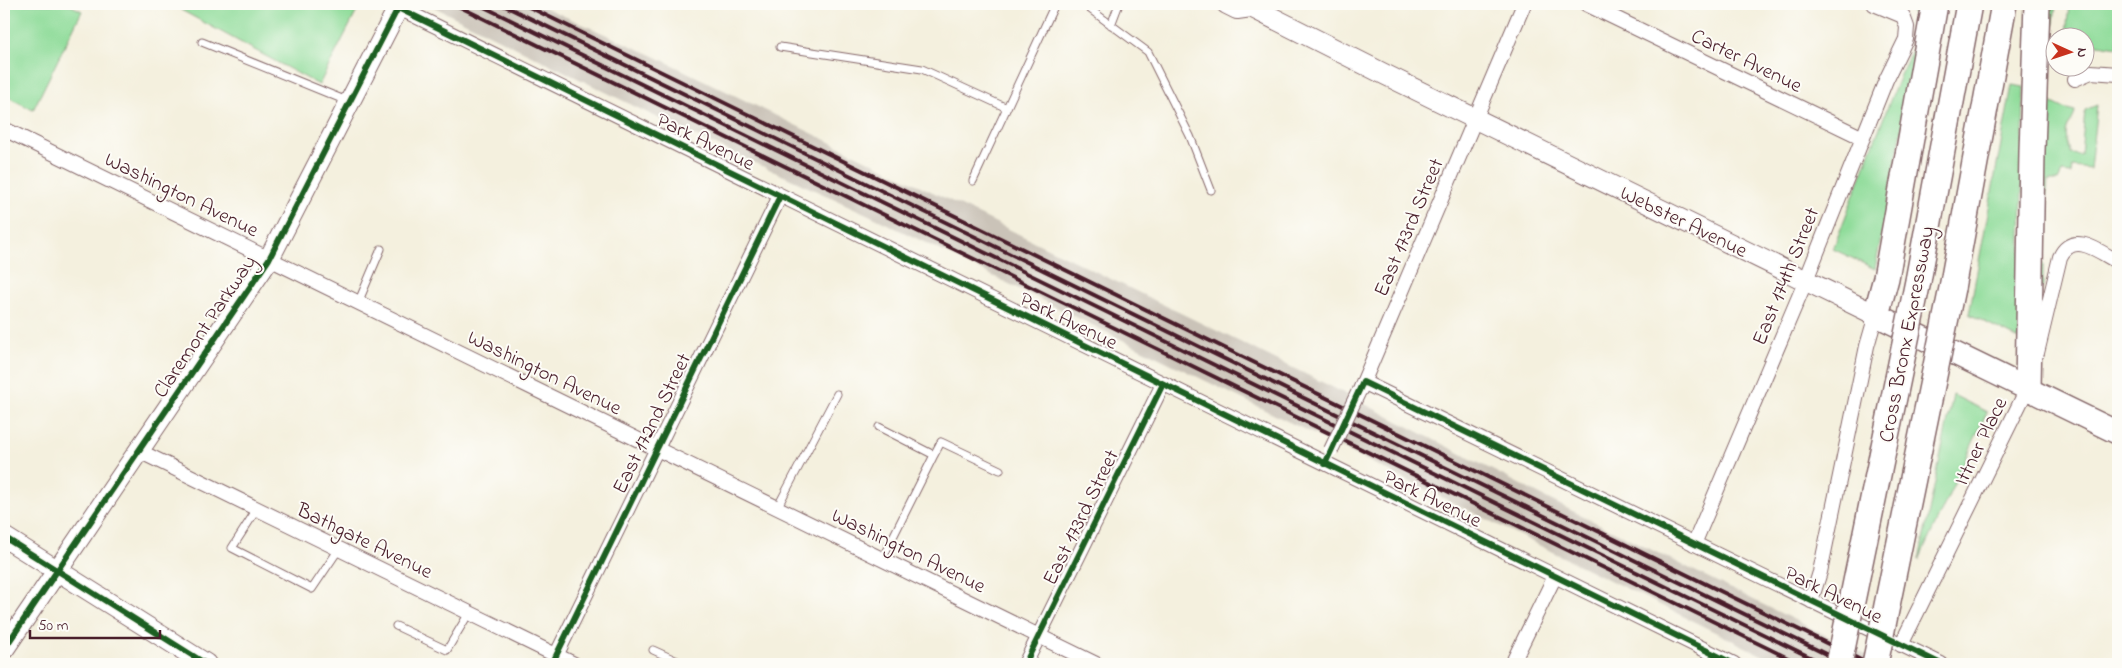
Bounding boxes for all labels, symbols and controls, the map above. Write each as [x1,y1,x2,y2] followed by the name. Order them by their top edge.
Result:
[1685,22,1807,102] street label: Carter Avenue
[2044,28,2094,78] north arrow
[2071,47,2092,58] text: N
[651,106,760,180] street label: Park Avenue
[98,145,264,248] street label: Washington Avenue
[1367,154,1452,302] street label: East 173rd Street
[1614,179,1752,267] street label: Webster Avenue
[1746,203,1828,350] street label: East 174th Street
[1872,224,1946,446] street label: Cross Bronx Expressway
[147,250,266,406] street label: Claremont Parkway
[1014,285,1123,359] street label: Park Avenue
[461,323,627,426] street label: Washington Avenue
[606,348,700,499] street label: East 172nd Street
[1947,392,2016,491] street label: Ittner Place
[1036,445,1128,591] street label: East 173rd Street
[1378,463,1487,537] street label: Park Avenue
[289,495,438,590] street label: Bathgate Avenue
[825,501,991,604] street label: Washington Avenue
[1779,559,1888,633] street label: Park Avenue
[30,608,160,640] scale bar
[38,615,69,637] text: 50 m

